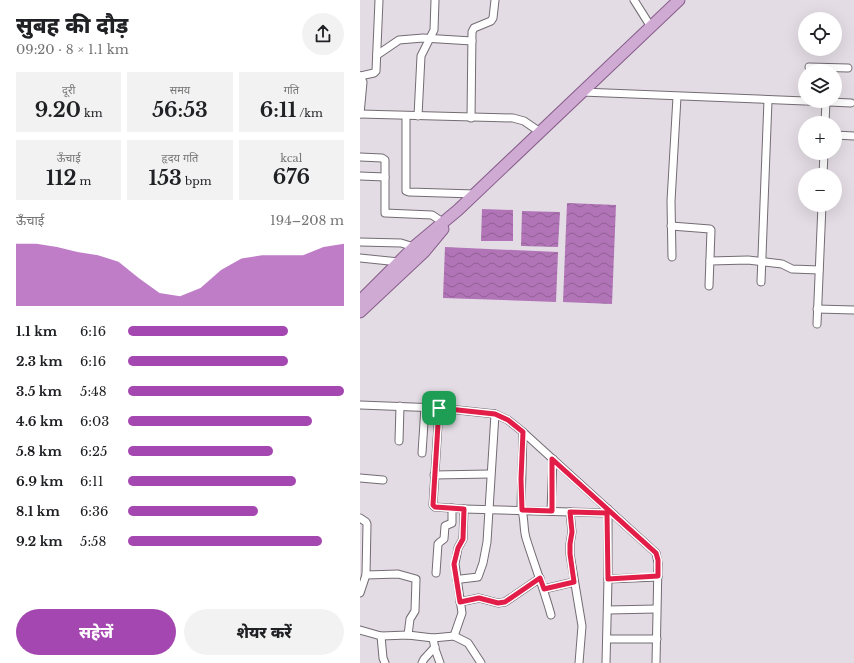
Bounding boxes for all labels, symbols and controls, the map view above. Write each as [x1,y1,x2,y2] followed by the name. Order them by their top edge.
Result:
[16,12,128,39] text: सुबह की दौड़
[798,12,842,212] map controls
[798,12,842,56] button: locate
[302,13,344,55] button: share
[16,41,129,58] text: 09:20 · 8 × 1.1 km
[798,64,842,108] button: layers
[62,83,75,97] text: दूरी
[170,83,190,97] text: समय
[284,83,299,97] text: गति
[35,98,81,122] text: 9.20
[152,98,208,122] text: 56:53
[260,98,296,122] text: 6:11
[81,106,103,120] text: km
[296,106,323,120] text: /km
[798,116,842,160] button: +
[57,151,81,165] text: ऊँचाई
[162,151,198,165] text: हृदय गति
[280,151,302,165] text: kcal
[273,165,310,189] text: 676
[46,166,76,190] text: 112
[148,166,182,190] text: 153
[798,168,842,212] button: −
[76,174,91,188] text: m
[182,174,211,188] text: bpm
[16,212,44,229] text: ऊँचाई
[270,212,344,229] text: 194–208 m
[16,323,57,340] text: 1.1 km
[80,323,106,340] text: 6:16
[16,353,63,370] text: 2.3 km
[80,353,106,370] text: 6:16
[16,383,62,400] text: 3.5 km
[80,383,107,400] text: 5:48
[422,391,456,425] pin
[428,397,450,419] icon: arrive
[16,413,63,430] text: 4.6 km
[80,413,109,430] text: 6:03
[16,443,62,460] text: 5.8 km
[80,443,107,460] text: 6:25
[16,473,63,490] text: 6.9 km
[80,473,104,490] text: 6:11
[16,503,60,520] text: 8.1 km
[80,503,108,520] text: 6:36
[16,533,63,550] text: 9.2 km
[80,533,106,550] text: 5:58
[16,609,176,655] button: सहेजें
[184,609,344,655] button: शेयर करें

